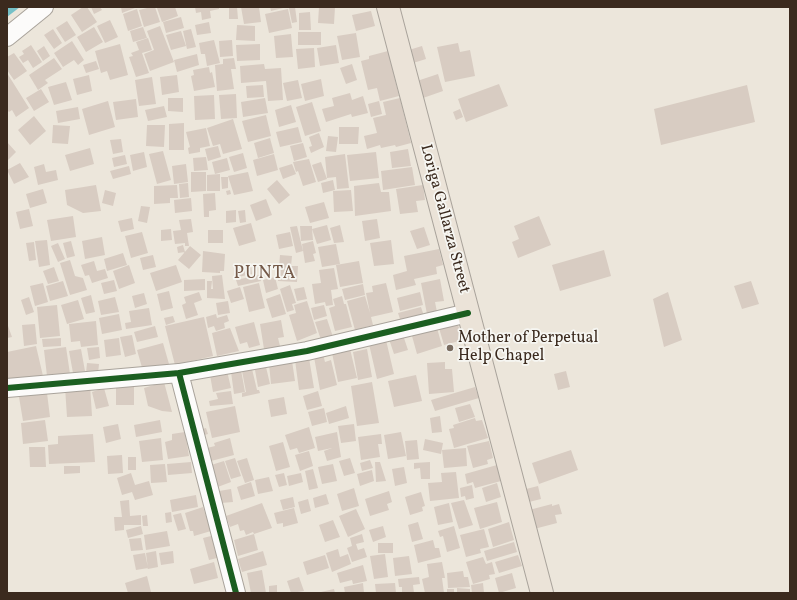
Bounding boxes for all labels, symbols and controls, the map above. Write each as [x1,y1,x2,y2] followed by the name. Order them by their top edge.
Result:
[415,142,473,296] street label: Loriga Gallarza Street
[234,264,296,286] district label: PUNTA
[458,329,598,367] place label: Mother of Perpetual Help Chapel
[445,343,455,353] marker: Mother of Perpetual Help Chapel

